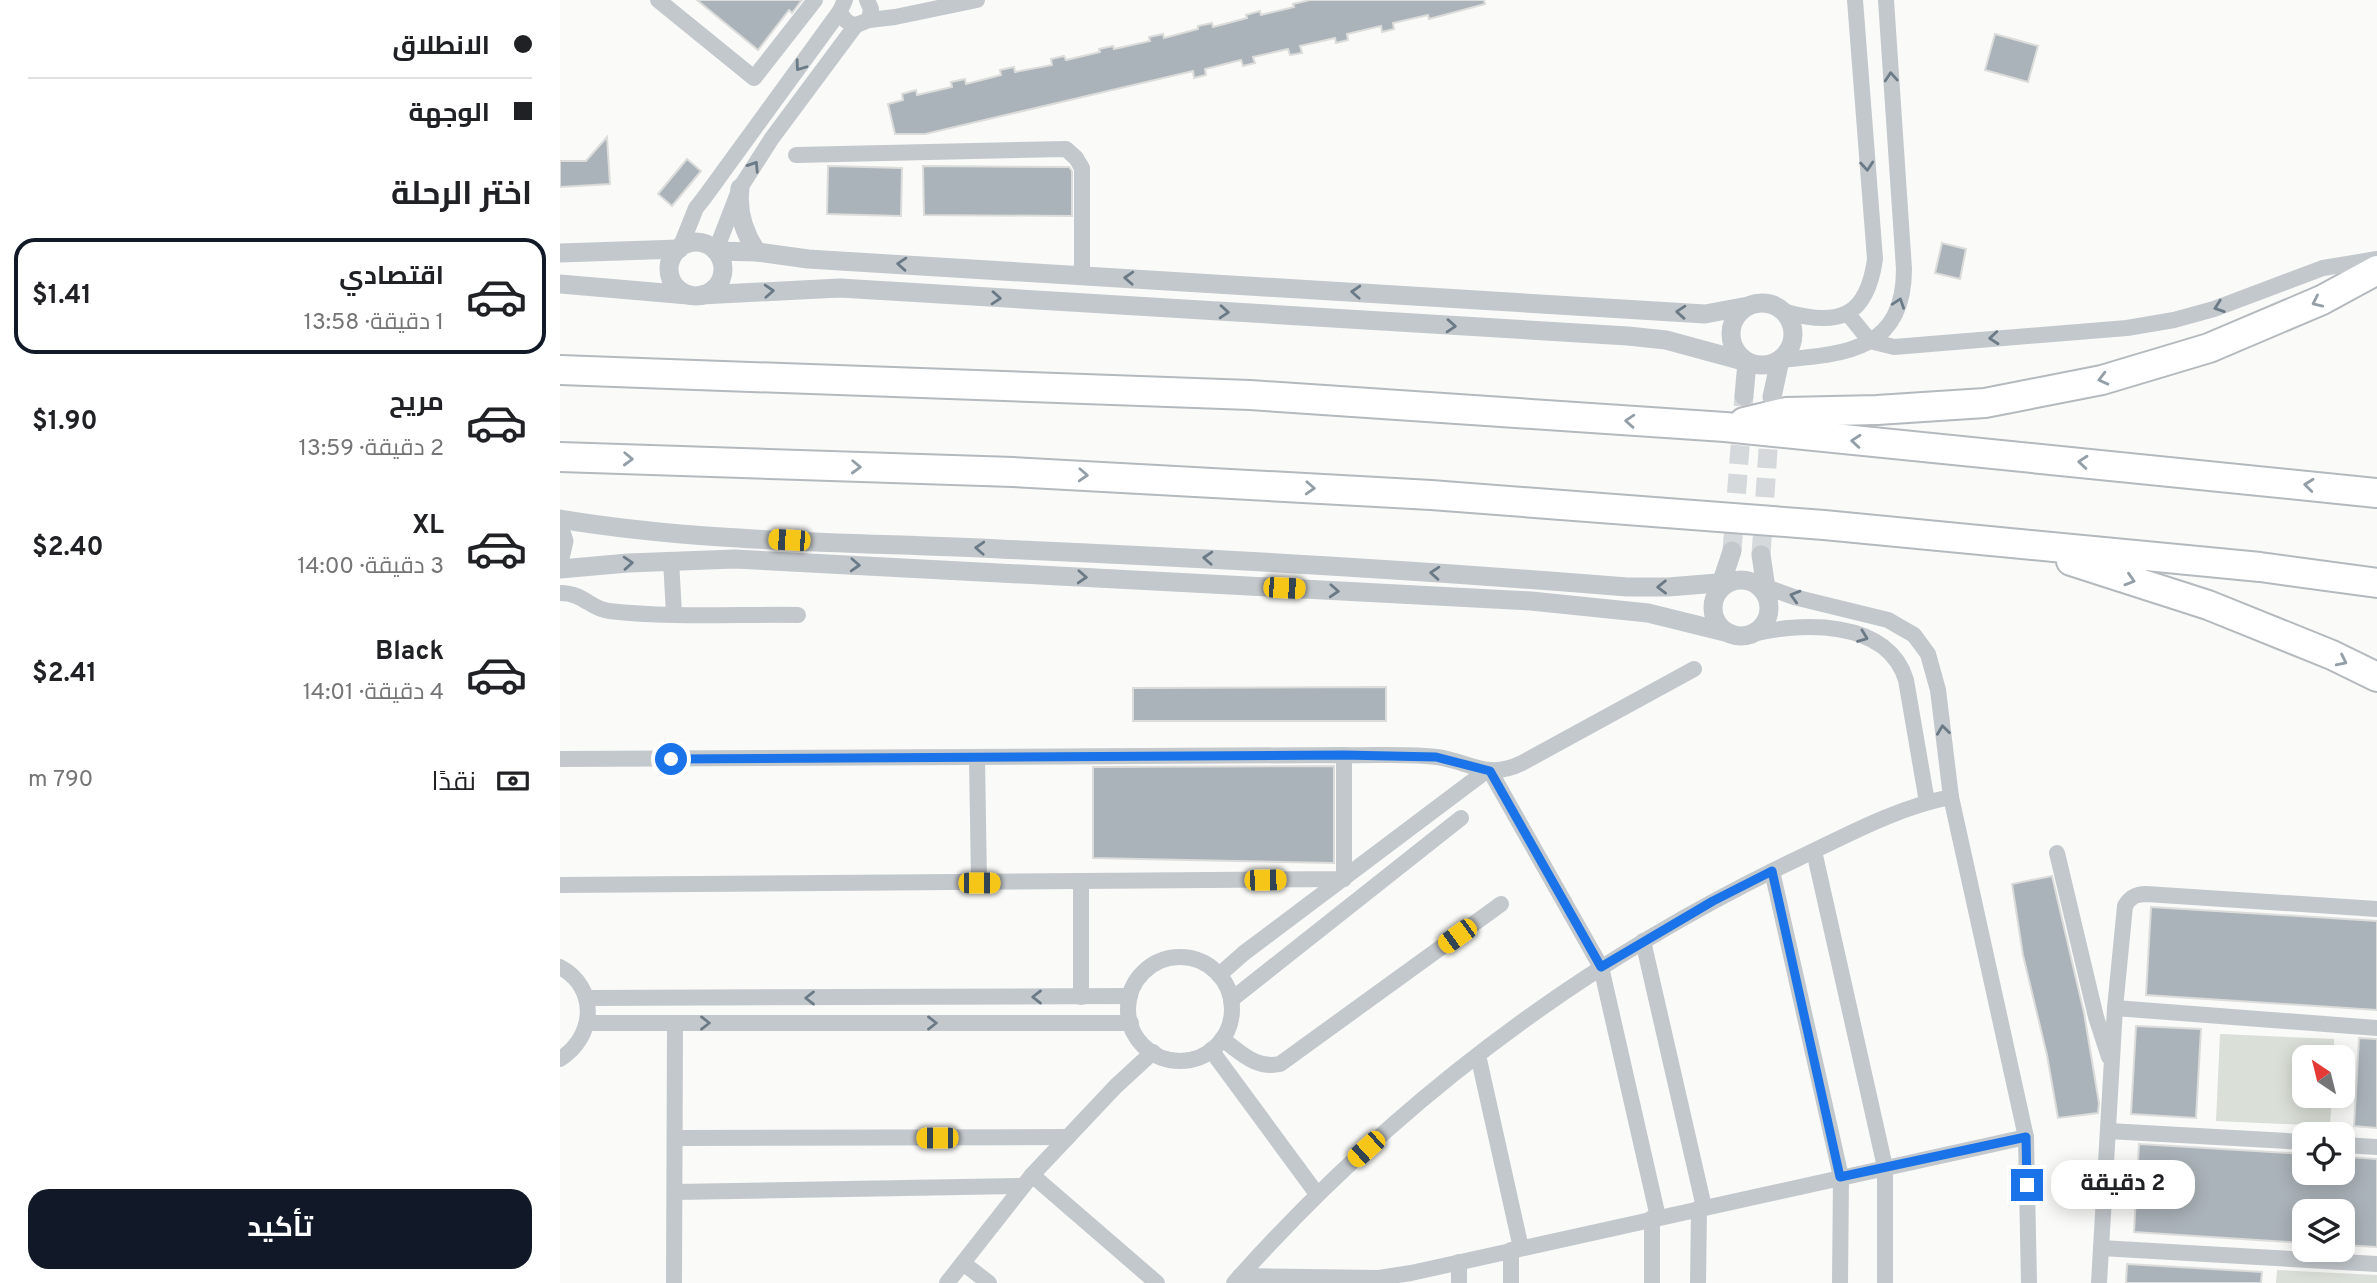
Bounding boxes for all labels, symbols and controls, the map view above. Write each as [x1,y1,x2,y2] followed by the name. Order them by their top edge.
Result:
[392,31,490,64] text: الانطلاق
[796,58,808,71] one-way arrow
[1884,71,1899,82] one-way arrow
[409,98,490,131] text: الوجهة
[746,161,758,174] one-way arrow
[1859,161,1874,172] one-way arrow
[391,176,532,216] text: اختر الرحلة
[896,257,907,272] one-way arrow
[339,261,444,294] text: اقتصادي
[465,265,528,328] icon: car
[1123,271,1134,286] one-way arrow
[32,280,92,313] text: $1.41
[764,284,775,299] one-way arrow
[1350,285,1361,300] one-way arrow
[991,290,1002,305] one-way arrow
[2312,294,2324,308] one-way arrow
[1891,298,1905,310] one-way arrow
[2213,299,2225,313] one-way arrow
[1218,304,1229,319] one-way arrow
[1675,305,1686,320] one-way arrow
[303,309,444,338] text: 1 دقيقة · 13:58
[1445,318,1456,333] one-way arrow
[1988,330,1999,345] one-way arrow
[2097,371,2109,385] one-way arrow
[389,387,444,420] text: مريح
[465,391,528,454] icon: car
[32,406,98,439] text: $1.90
[1624,414,1635,429] one-way arrow
[1850,434,1861,449] one-way arrow
[298,435,444,464] text: 2 دقيقة · 13:59
[623,452,634,467] one-way arrow
[2077,455,2088,470] one-way arrow
[850,459,861,474] one-way arrow
[1078,468,1089,483] one-way arrow
[2303,478,2315,493] one-way arrow
[1305,480,1316,495] one-way arrow
[412,510,444,543] text: XL
[465,517,528,580] icon: car
[768,528,811,552] car
[32,532,104,565] text: $2.40
[975,540,986,555] one-way arrow
[1202,550,1213,565] one-way arrow
[297,553,444,582] text: 3 دقيقة · 14:00
[623,556,634,571] one-way arrow
[850,558,861,573] one-way arrow
[1429,566,1440,581] one-way arrow
[1077,570,1088,585] one-way arrow
[2123,572,2136,586] one-way arrow
[1263,576,1306,600] car
[1656,579,1666,595] one-way arrow
[1329,583,1340,598] one-way arrow
[1789,590,1801,604] one-way arrow
[1857,629,1869,643] one-way arrow
[375,636,444,669] text: Black
[465,643,528,706] icon: car
[2335,652,2347,666] one-way arrow
[32,658,97,691] text: $2.41
[303,679,444,708] text: 4 دقيقة · 14:01
[1935,724,1950,735] one-way arrow
[655,743,687,775] route start
[494,762,532,800] icon: cash
[28,766,93,795] text: 790 m
[432,767,476,800] text: نقدًا
[1244,869,1287,891] car
[959,873,1001,894] car
[1434,915,1481,957] car
[1032,989,1042,1005] one-way arrow
[804,990,815,1006] one-way arrow
[700,1015,710,1031] one-way arrow
[927,1015,938,1031] one-way arrow
[2292,1045,2356,1108] north arrow
[2292,1045,2355,1262] map controls
[2292,1122,2355,1185] button: locate
[1344,1127,1389,1171] car
[917,1128,959,1149] car
[2052,1160,2195,1210] callout: 2 دقيقة
[2011,1169,2043,1201] route end
[2081,1170,2165,1199] text: 2 دقيقة
[28,1189,532,1269] button: تأكيد
[2292,1199,2355,1262] button: layers

